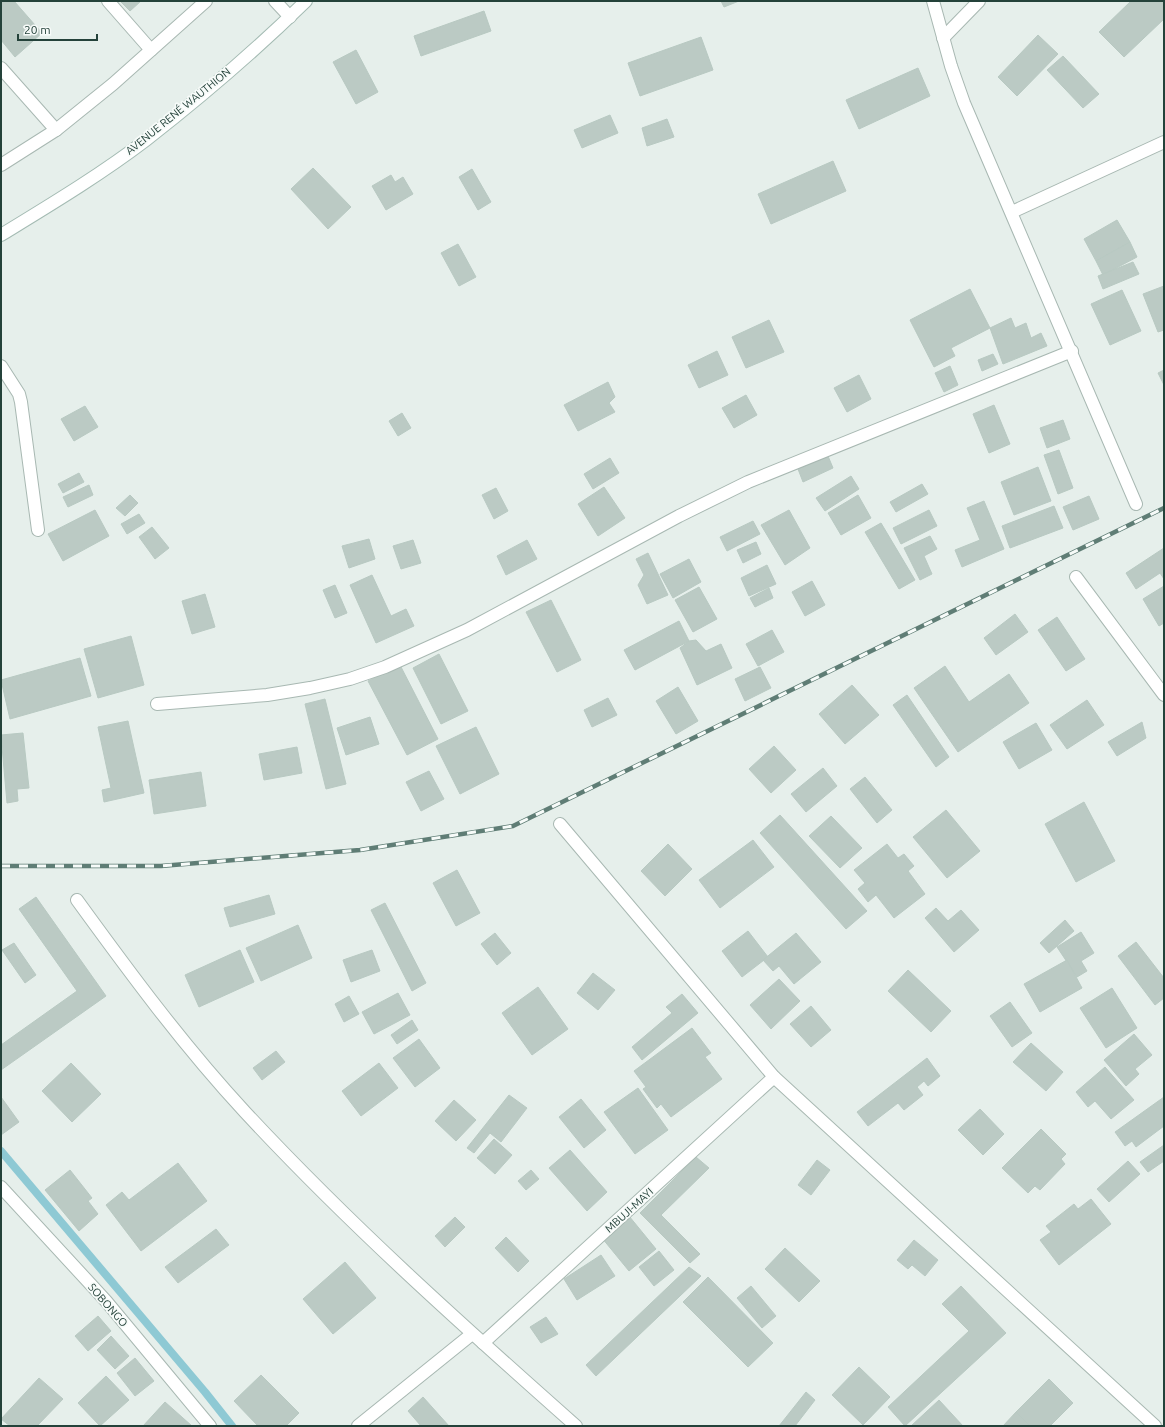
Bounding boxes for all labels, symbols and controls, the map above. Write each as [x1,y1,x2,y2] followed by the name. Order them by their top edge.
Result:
[18,16,97,42] scale bar
[24,23,51,36] text: 20 m
[123,64,233,157] street label: AVENUE RENÉ WAUTHION
[602,1185,656,1235] street label: MBUJI-MAYI
[86,1281,130,1329] street label: SOBONGO

